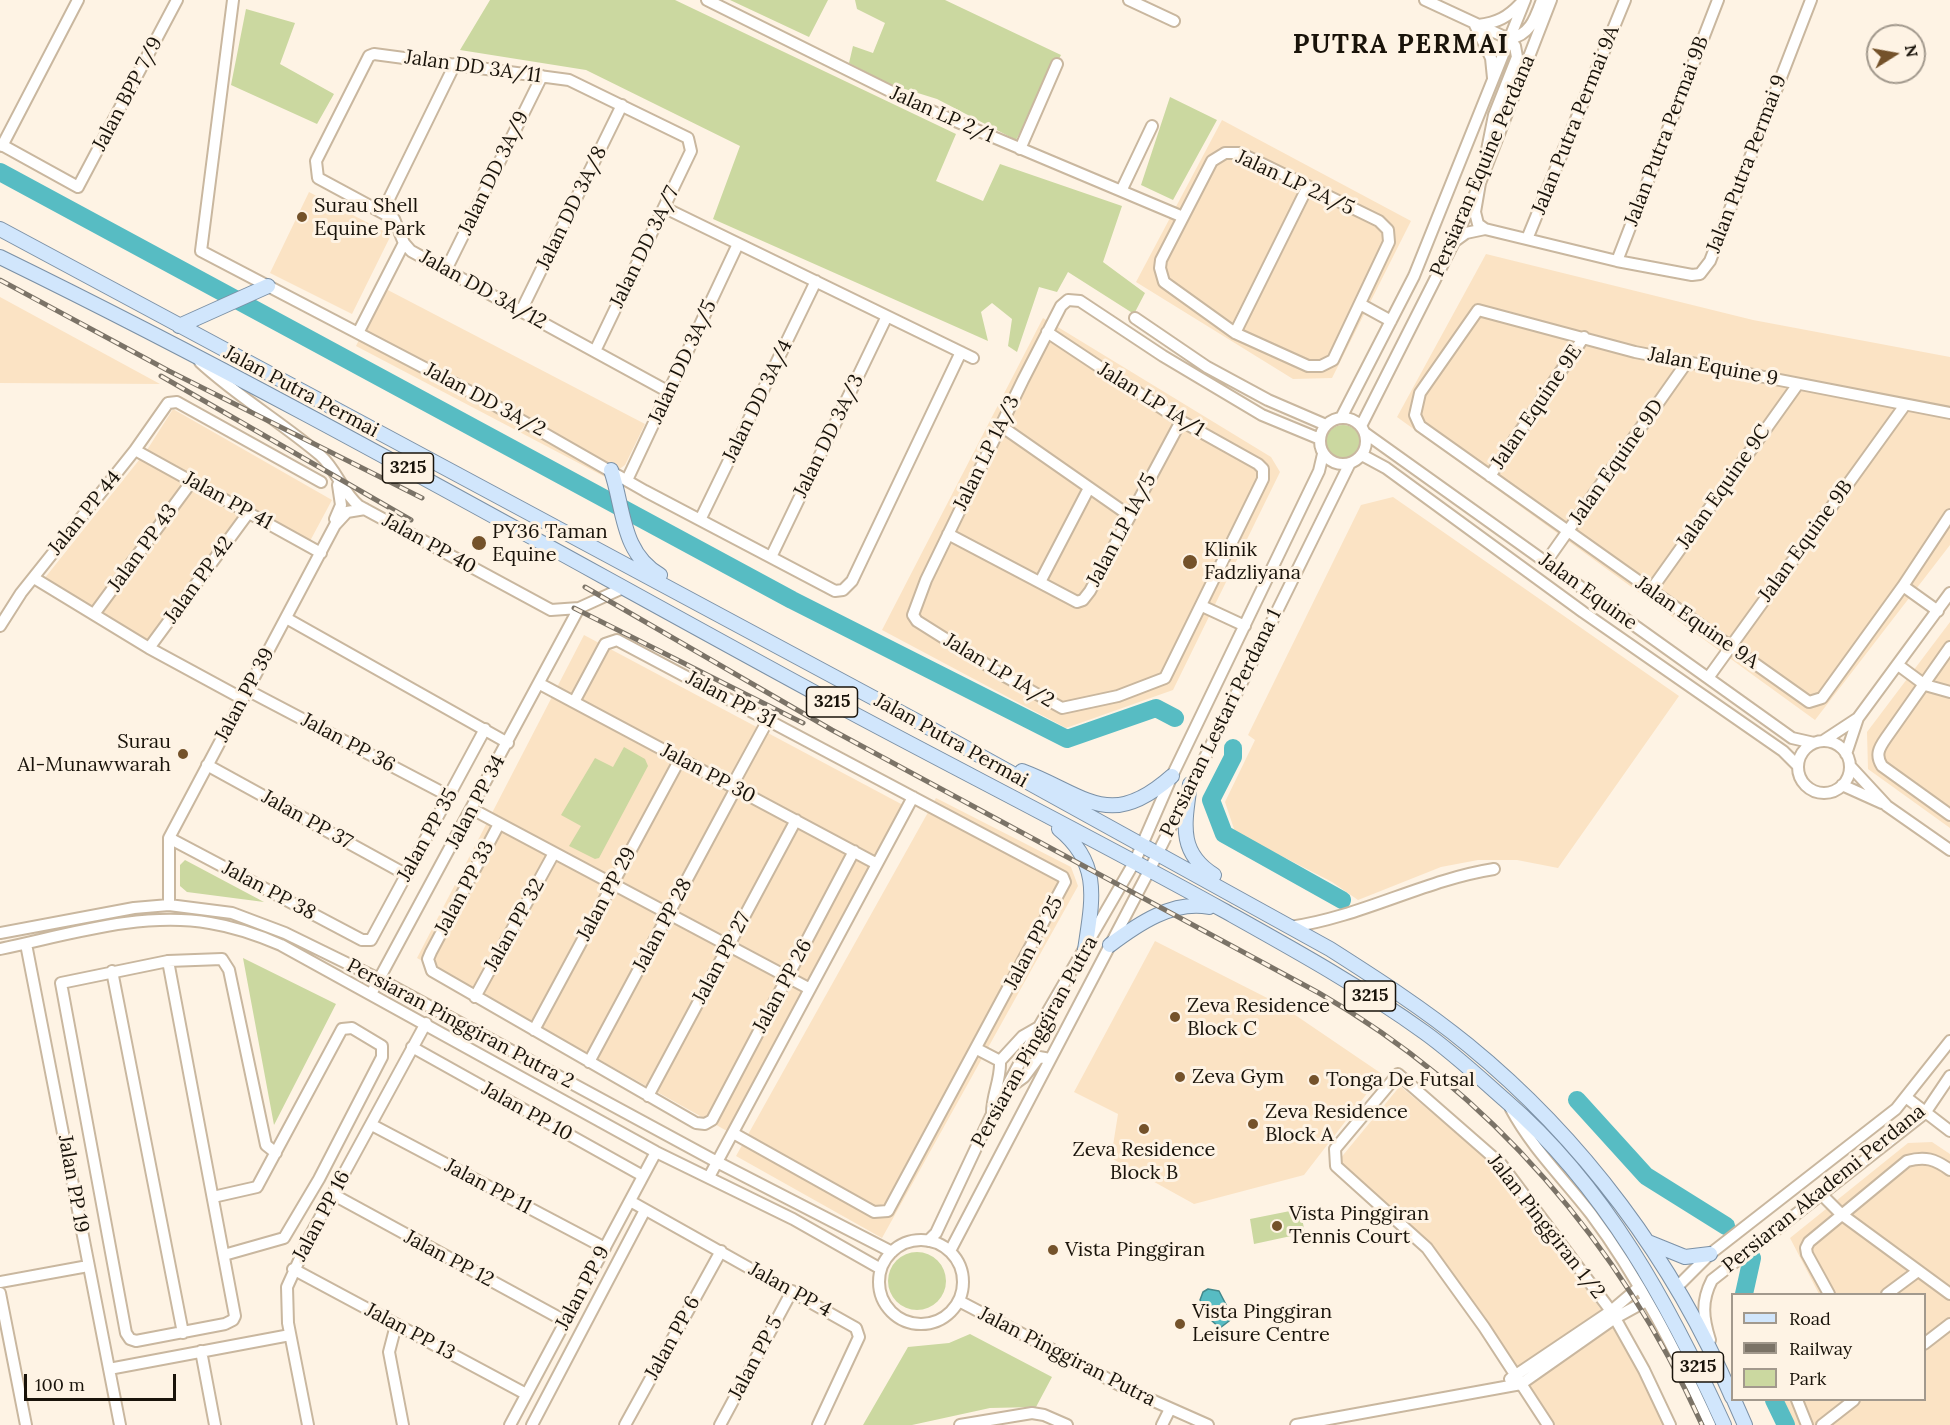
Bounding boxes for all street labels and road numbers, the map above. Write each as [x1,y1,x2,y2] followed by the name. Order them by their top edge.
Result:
[1527,22,1625,218] street label: Jalan Putra Permai 9A
[88,33,168,155] street label: Jalan BPP 7/9
[1620,33,1714,229] street label: Jalan Putra Permai 9B
[403,46,543,88] street label: Jalan DD 3A/11
[1425,51,1541,281] street label: Persiaran Equine Perdana
[1702,72,1792,256] street label: Jalan Putra Permai 9
[886,81,998,149] street label: Jalan LP 2/1
[454,107,534,239] street label: Jalan DD 3A/9
[532,142,612,274] street label: Jalan DD 3A/8
[1232,145,1358,221] street label: Jalan LP 2A/5
[605,182,685,312] street label: Jalan DD 3A/7
[416,245,550,335] street label: Jalan DD 3A/12
[644,296,722,428] street label: Jalan DD 3A/5
[718,336,798,466] street label: Jalan DD 3A/4
[1487,340,1587,474] street label: Jalan Equine 9E
[220,341,382,443] street label: Jalan Putra Permai
[1646,343,1780,391] street label: Jalan Equine 9
[420,358,550,442] street label: Jalan DD 3A/2
[1093,358,1209,442] street label: Jalan LP 1A/1
[789,370,869,502] street label: Jalan DD 3A/3
[949,392,1025,514] street label: Jalan LP 1A/3
[1565,395,1669,529] street label: Jalan Equine 9D
[1672,420,1776,554] street label: Jalan Equine 9C
[382,453,434,483] road number: 3215
[44,466,126,560] street label: Jalan PP 44
[179,467,277,535] street label: Jalan PP 41
[1082,469,1162,591] street label: Jalan LP 1A/5
[1754,476,1858,606] street label: Jalan Equine 9B
[103,500,183,596] street label: Jalan PP 43
[378,508,480,580] street label: Jalan PP 40
[159,532,239,628] street label: Jalan PP 42
[1534,548,1642,636] street label: Jalan Equine
[1631,572,1763,674] street label: Jalan Equine 9A
[1155,605,1287,841] street label: Persiaran Lestari Perdana 1
[940,629,1058,713] street label: Jalan LP 1A/2
[210,644,280,746] street label: Jalan PP 39
[682,666,780,734] street label: Jalan PP 31
[806,687,858,717] road number: 3215
[870,689,1032,793] street label: Jalan Putra Permai
[297,708,399,778] street label: Jalan PP 36
[657,739,759,809] street label: Jalan PP 30
[441,751,511,853] street label: Jalan PP 34
[257,785,357,855] street label: Jalan PP 37
[393,785,463,885] street label: Jalan PP 35
[430,837,500,939] street label: Jalan PP 33
[572,843,642,945] street label: Jalan PP 29
[218,856,320,926] street label: Jalan PP 38
[628,874,698,976] street label: Jalan PP 28
[480,875,550,975] street label: Jalan PP 32
[1000,892,1068,994] street label: Jalan PP 25
[688,908,756,1008] street label: Jalan PP 27
[967,932,1103,1152] street label: Persiaran Pinggiran Putra
[748,935,818,1037] street label: Jalan PP 26
[342,954,578,1094] street label: Persiaran Pinggiran Putra 2
[1344,981,1396,1011] road number: 3215
[478,1077,576,1147] street label: Jalan PP 10
[1718,1100,1930,1278] street label: Persiaran Akademi Perdana
[53,1133,93,1235] street label: Jalan PP 19
[1482,1150,1610,1304] street label: Jalan Pinggiran 1/2
[441,1154,535,1220] street label: Jalan PP 11
[288,1167,356,1265] street label: Jalan PP 16
[400,1225,498,1293] street label: Jalan PP 12
[551,1242,615,1334] street label: Jalan PP 9
[744,1257,836,1323] street label: Jalan PP 4
[640,1292,706,1384] street label: Jalan PP 6
[361,1298,459,1366] street label: Jalan PP 13
[974,1302,1160,1412] street label: Jalan Pinggiran Putra
[724,1312,788,1404] street label: Jalan PP 5
[1672,1352,1724,1382] road number: 3215

